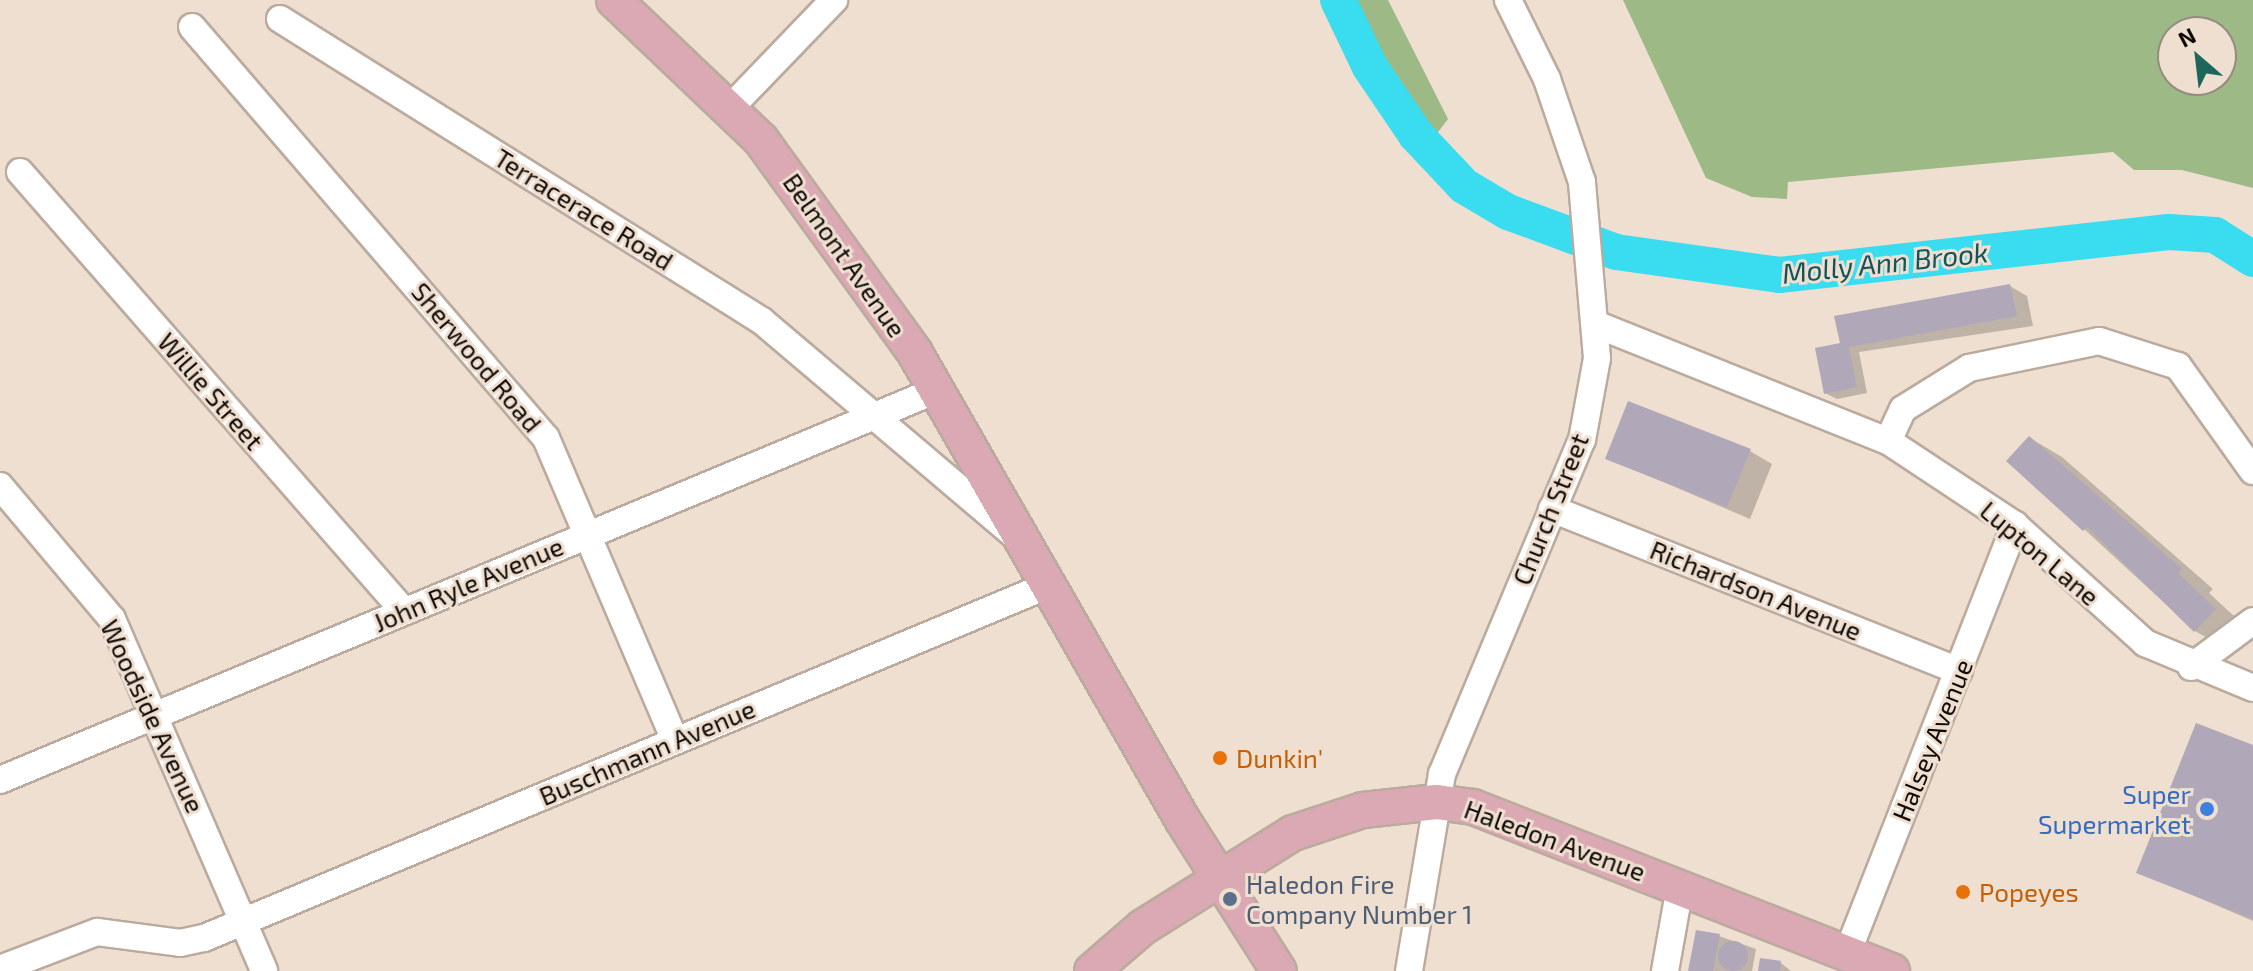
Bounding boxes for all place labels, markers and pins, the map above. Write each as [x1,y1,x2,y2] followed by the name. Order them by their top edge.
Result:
[1236,742,1323,774] place label: Dunkin'
[1211,749,1229,767] marker: Dunkin'
[2038,778,2191,840] place label: Super Supermarket
[2198,800,2216,818] marker: Super Supermarket
[1246,868,1474,930] place label: Haledon Fire Company Number 1
[1979,876,2079,908] place label: Popeyes
[1954,883,1972,901] marker: Popeyes
[1221,890,1239,908] marker: Haledon Fire Company Number 1

